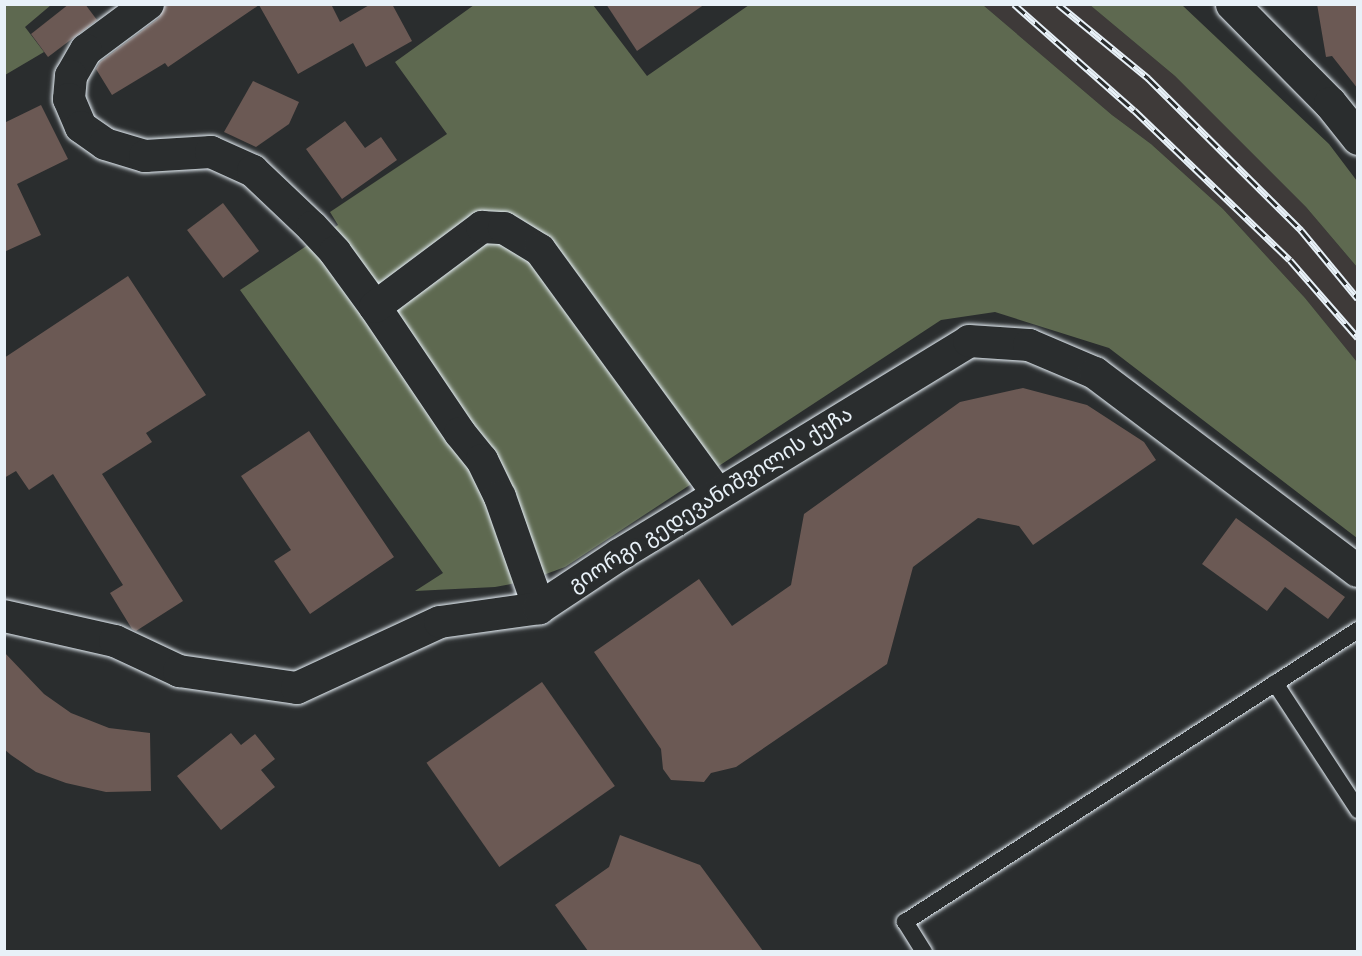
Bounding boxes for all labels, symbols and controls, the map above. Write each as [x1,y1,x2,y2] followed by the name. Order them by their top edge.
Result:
[564,402,858,598] street label: გიორგი გედევანიშვილის ქუჩა

